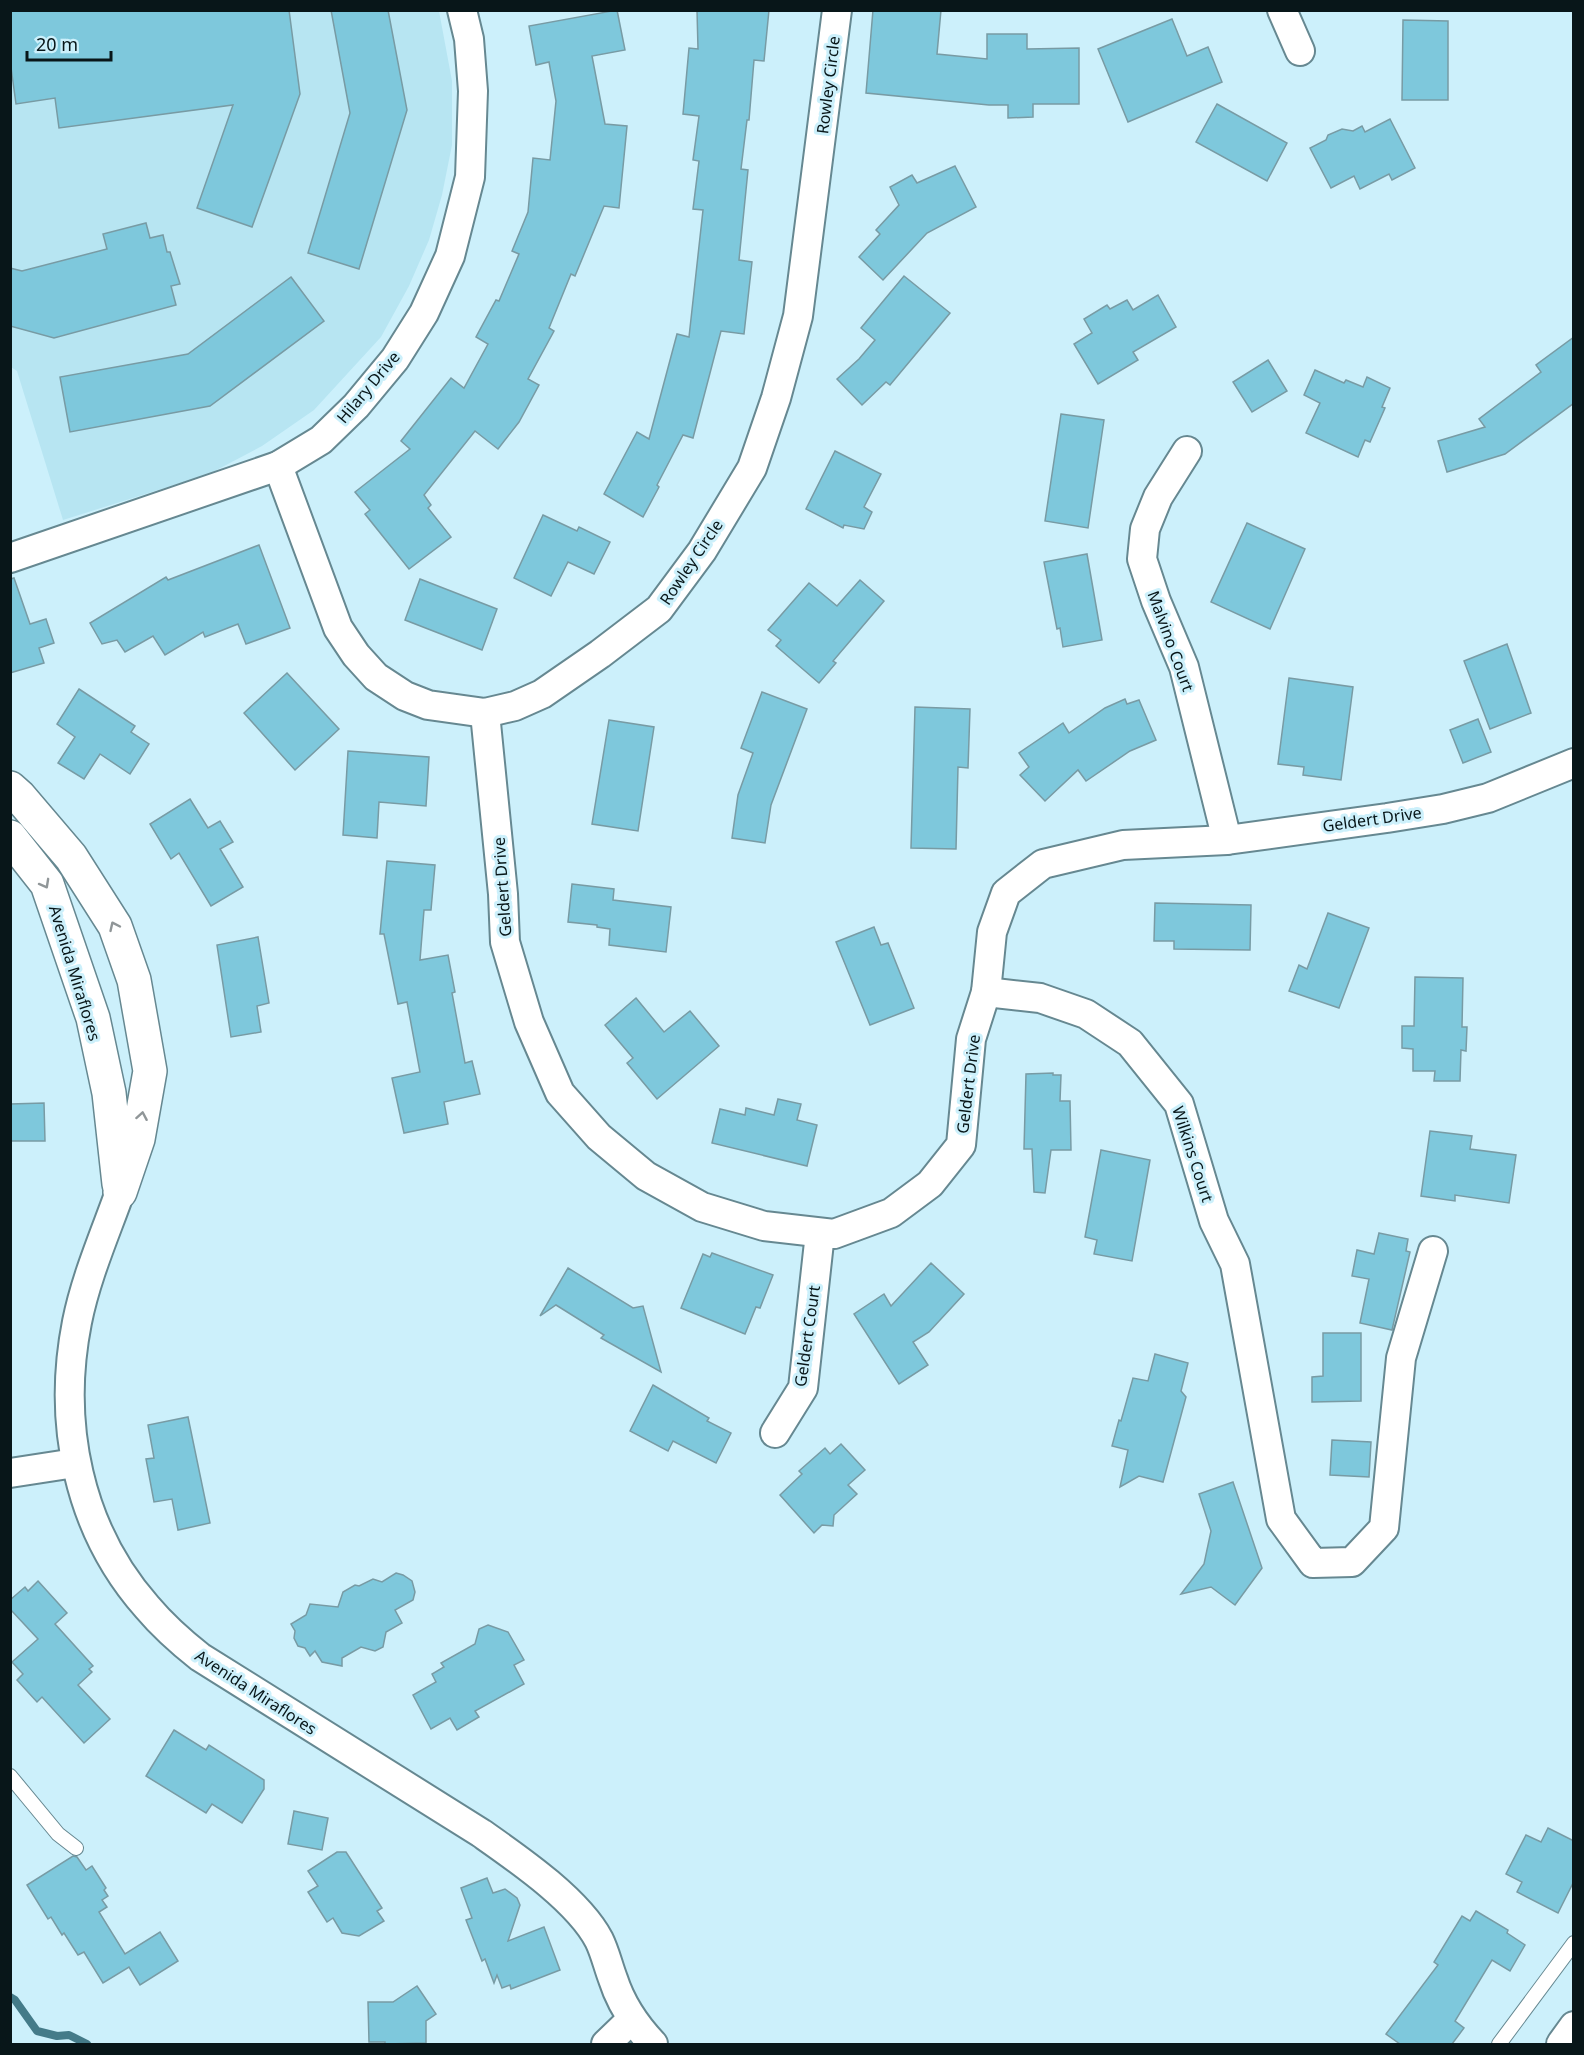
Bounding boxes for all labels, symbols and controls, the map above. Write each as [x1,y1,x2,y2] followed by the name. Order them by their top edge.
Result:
[27,24,111,62] scale bar
[36,32,78,56] text: 20 m
[811,35,845,135] street label: Rowley Circle
[331,346,405,428] street label: Hilary Drive
[654,515,728,609] street label: Rowley Circle
[1143,588,1199,695] street label: Malvino Court
[1321,801,1423,837] street label: Geldert Drive
[488,836,516,938] street label: Geldert Drive
[38,878,49,888] one-way arrow
[44,903,106,1043] street label: Avenida Miraflores
[110,922,122,933] one-way arrow
[951,1033,985,1135] street label: Geldert Drive
[1167,1103,1219,1205] street label: Wilkins Court
[135,1111,148,1121] one-way arrow
[789,1284,825,1388] street label: Geldert Court
[191,1644,321,1740] street label: Avenida Miraflores

